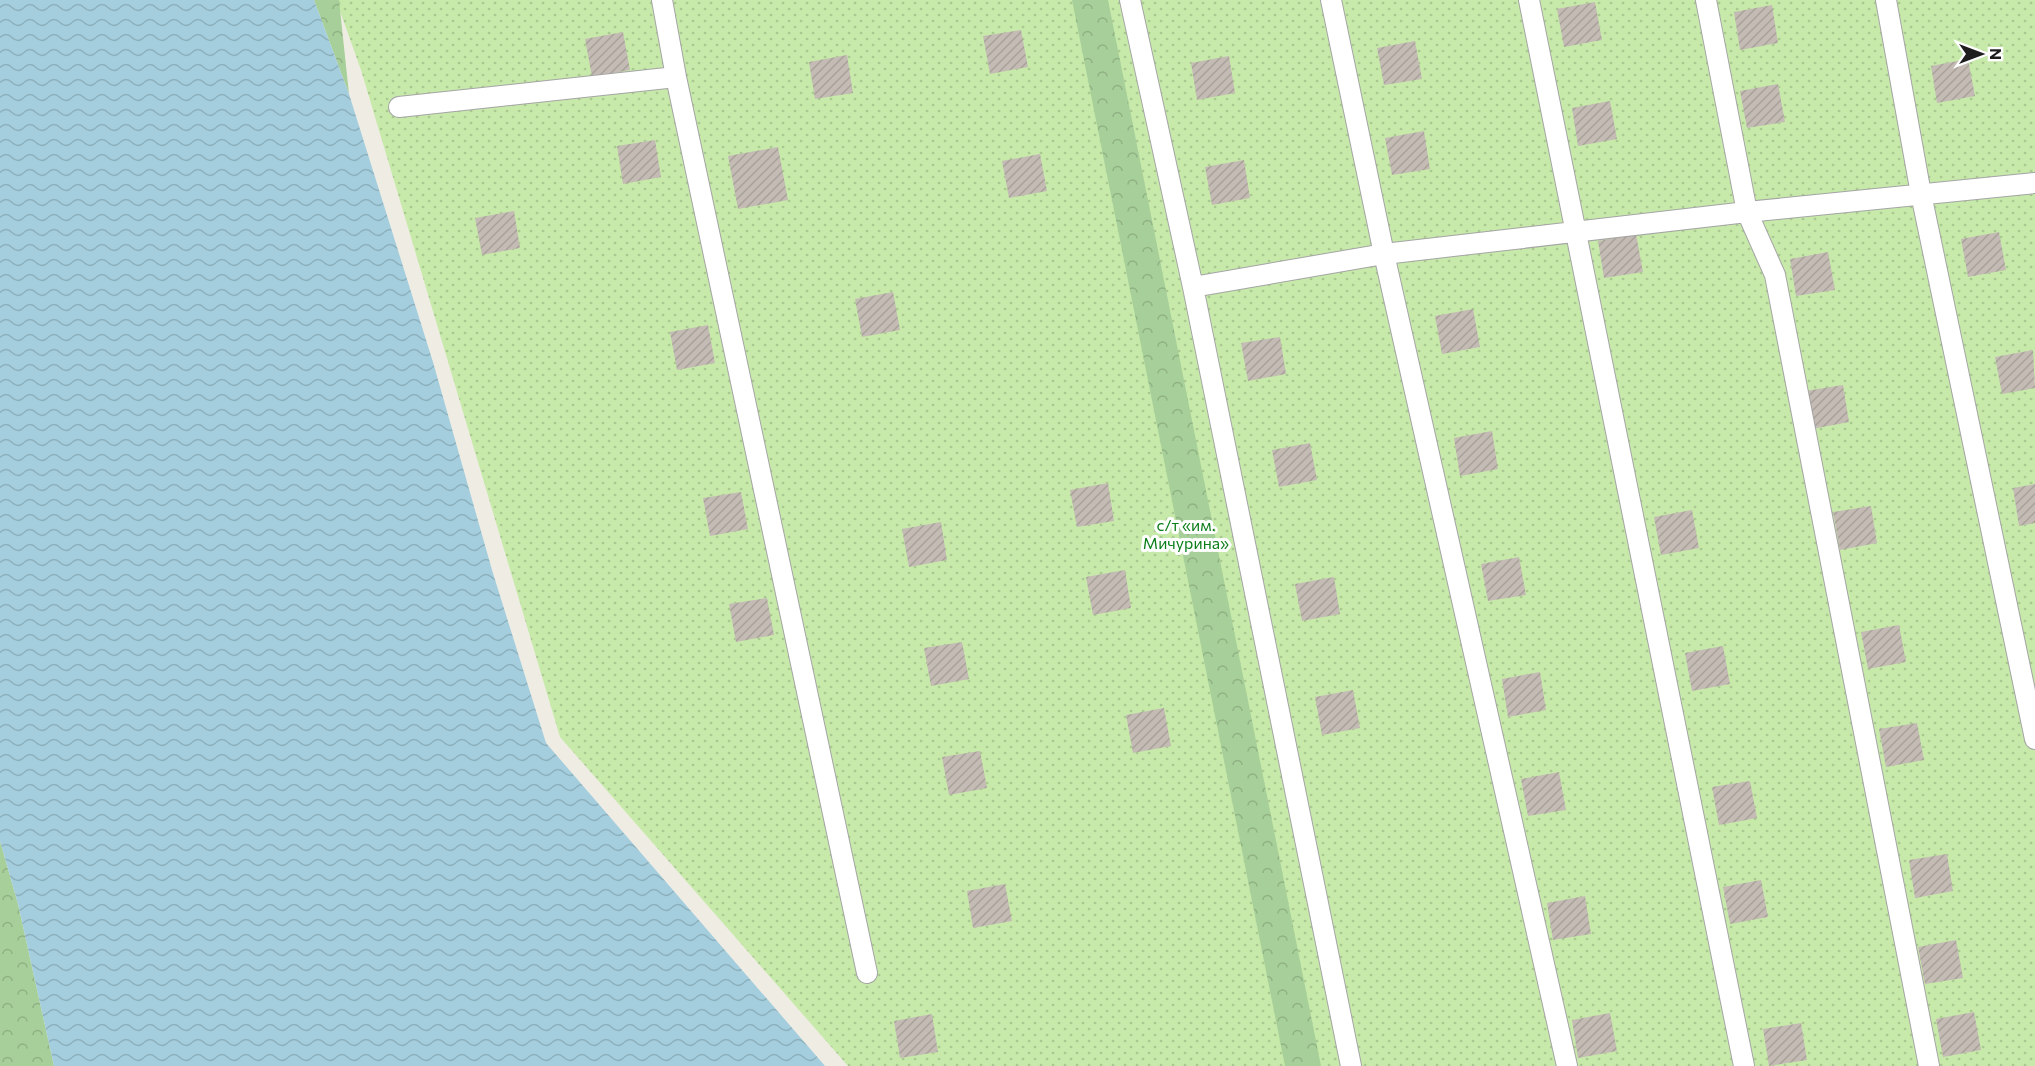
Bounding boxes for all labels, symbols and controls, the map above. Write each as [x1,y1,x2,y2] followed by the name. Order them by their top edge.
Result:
[1951,24,2011,84] north arrow
[1987,48,2006,60] text: N
[1143,515,1229,552] park label: с/т «им. Мичурина»

